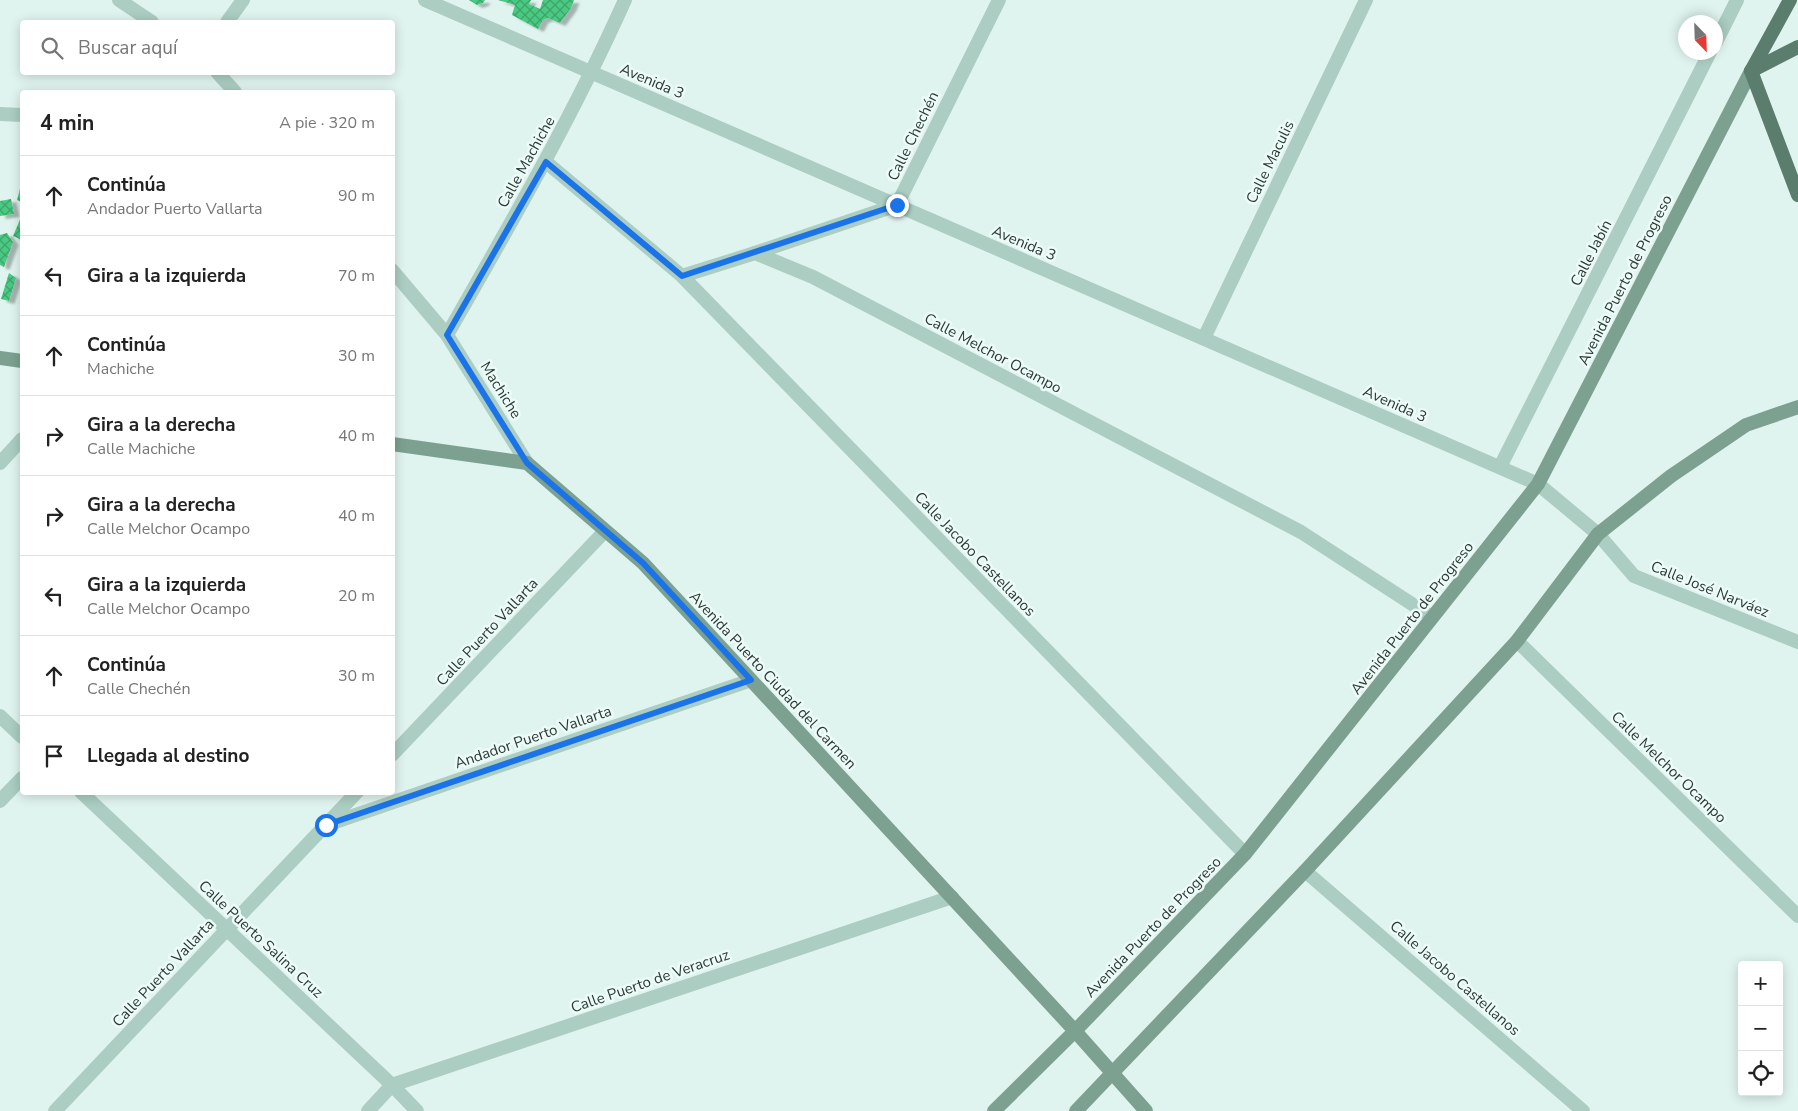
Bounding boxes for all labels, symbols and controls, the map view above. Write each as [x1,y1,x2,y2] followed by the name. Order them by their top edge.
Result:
[1678,15,1723,60] north arrow
[20,20,395,75] search box
[38,34,66,62] icon: search
[78,35,177,61] text: Buscar aquí
[617,59,687,103] street label: Avenida 3
[883,88,943,184] street label: Calle Chechén
[40,109,94,137] text: 4 min
[279,112,375,134] text: A pie · 320 m
[493,113,559,211] street label: Calle Machiche
[1241,117,1299,207] street label: Calle Maculis
[87,172,166,198] text: Continúa
[40,182,68,210] icon: ahead
[338,185,375,207] text: 90 m
[1573,191,1677,369] street label: Avenida Puerto de Progreso
[886,194,909,217] route end
[87,198,263,220] text: Andador Puerto Vallarta
[1566,216,1616,290] street label: Calle Jabín
[989,221,1059,265] street label: Avenida 3
[40,262,68,290] icon: left
[87,263,246,289] text: Gira a la izquierda
[338,265,375,287] text: 70 m
[921,308,1065,398] street label: Calle Melchor Ocampo
[87,332,166,358] text: Continúa
[40,342,68,370] icon: ahead
[338,345,375,367] text: 30 m
[87,358,154,380] text: Machiche
[476,358,526,422] street label: Machiche
[1360,381,1430,427] street label: Avenida 3
[87,412,236,438] text: Gira a la derecha
[40,422,68,450] icon: right
[338,425,375,447] text: 40 m
[87,438,195,460] text: Calle Machiche
[910,487,1040,621] street label: Calle Jacobo Castellanos
[87,492,236,518] text: Gira a la derecha
[40,502,68,530] icon: right
[338,505,375,527] text: 40 m
[87,518,250,540] text: Calle Melchor Ocampo
[1346,537,1478,699] street label: Avenida Puerto de Progreso
[1648,556,1772,622] street label: Calle José Narváez
[87,572,246,598] text: Gira a la izquierda
[432,574,542,690] street label: Calle Puerto Vallarta
[40,582,68,610] icon: left
[338,585,375,607] text: 20 m
[685,587,861,773] street label: Avenida Puerto Ciudad del Carmen
[87,598,250,620] text: Calle Melchor Ocampo
[87,652,166,678] text: Continúa
[40,662,68,690] icon: ahead
[338,665,375,687] text: 30 m
[87,678,190,700] text: Calle Chechén
[452,701,614,773] street label: Andador Puerto Vallarta
[1607,707,1731,827] street label: Calle Melchor Ocampo
[40,742,68,770] icon: arrive
[87,743,249,769] text: Llegada al destino
[315,814,338,837] route start
[1080,852,1226,1002] street label: Avenida Puerto de Progreso
[194,876,328,1002] street label: Calle Puerto Salina Cruz
[108,915,218,1031] street label: Calle Puerto Vallarta
[1386,916,1524,1040] street label: Calle Jacobo Castellanos
[568,944,732,1018] street label: Calle Puerto de Veracruz
[1738,961,1783,1096] map controls
[1738,961,1783,1006] button: +
[1738,1006,1783,1051] button: −
[1738,1051,1783,1096] button: locate

